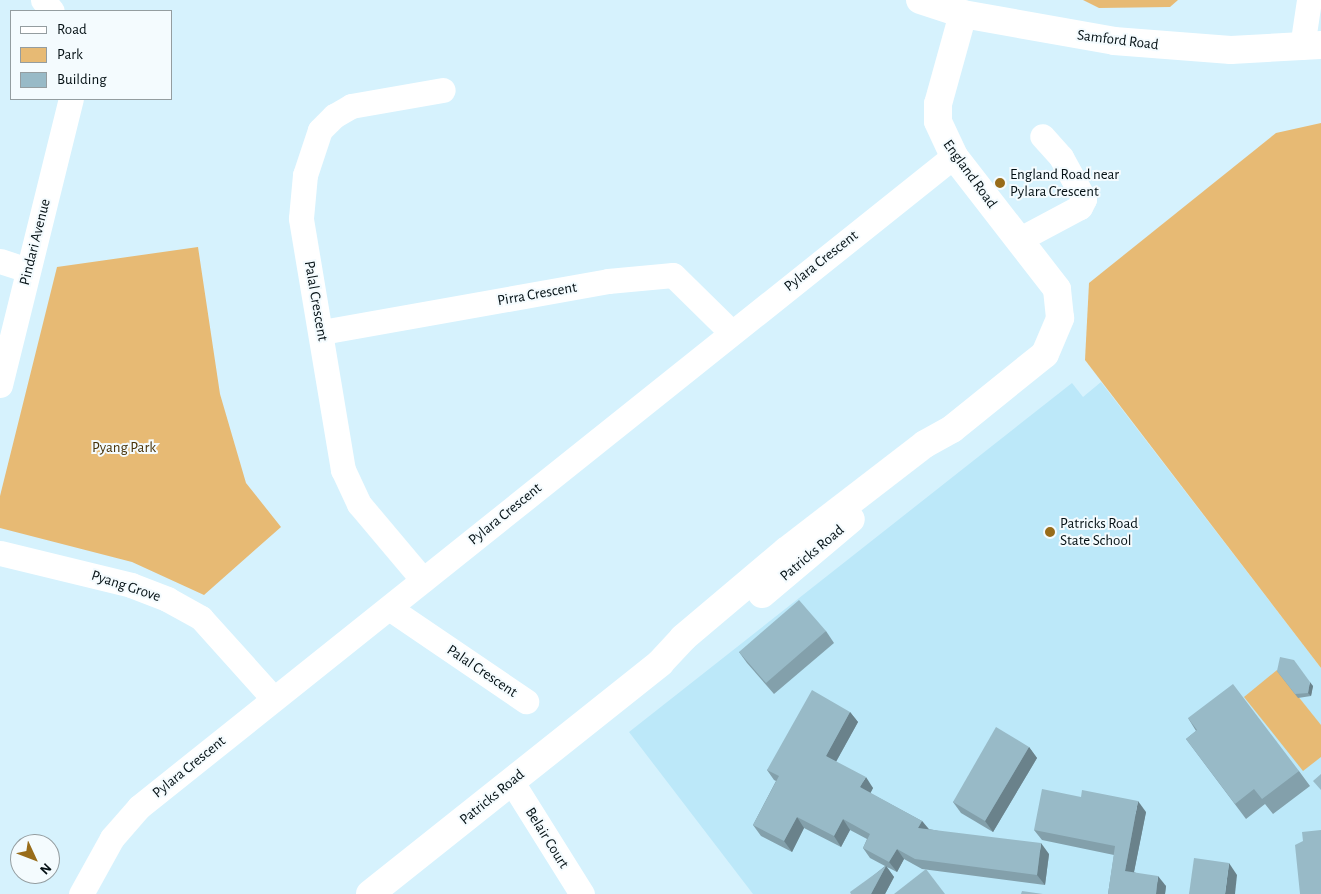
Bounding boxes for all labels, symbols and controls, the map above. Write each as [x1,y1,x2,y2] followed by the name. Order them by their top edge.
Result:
[10,10,172,100] legend
[57,22,87,37] text: Road
[1076,26,1160,54] street label: Samford Road
[57,47,83,62] text: Park
[57,72,107,87] text: Building
[939,136,1001,212] street label: England Road
[1010,165,1119,200] place label: England Road near Pylara Crescent
[994,177,1006,189] marker: England Road near Pylara Crescent
[16,197,54,287] street label: Pindari Avenue
[780,227,862,295] street label: Pylara Crescent
[300,259,332,343] street label: Palal Crescent
[496,278,578,310] street label: Pirra Crescent
[92,439,156,457] park label: Pyang Park
[465,479,545,549] street label: Pylara Crescent
[1060,514,1138,549] place label: Patricks Road State School
[776,521,848,585] street label: Patricks Road
[1044,526,1056,538] marker: Patricks Road State School
[89,566,163,606] street label: Pyang Grove
[443,641,521,701] street label: Palal Crescent
[149,732,229,802] street label: Pylara Crescent
[456,765,528,829] street label: Patricks Road
[521,804,573,872] street label: Belair Court
[10,834,60,884] north arrow
[37,860,54,877] text: N

